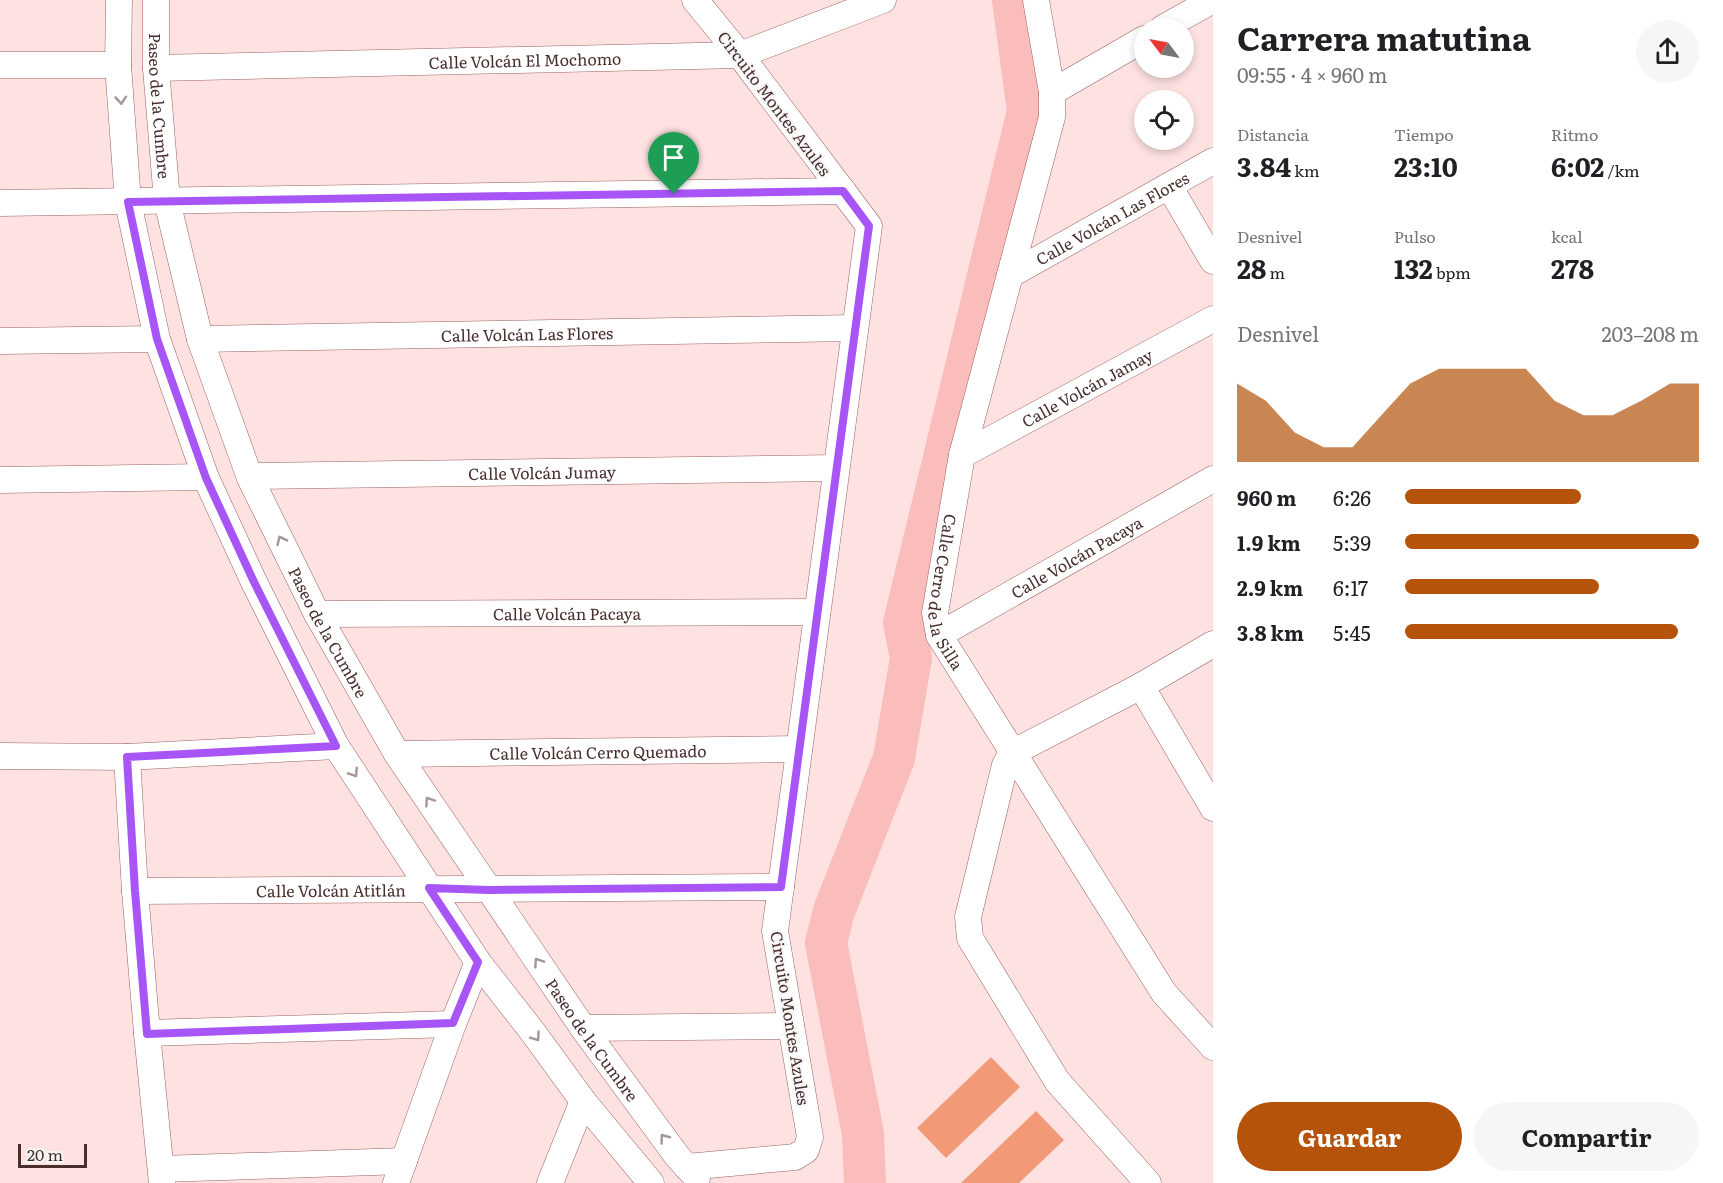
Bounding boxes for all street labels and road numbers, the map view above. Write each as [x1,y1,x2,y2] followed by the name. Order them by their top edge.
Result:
[712,26,838,180] street label: Circuito Montes Azules
[144,33,177,180] street label: Paseo de la Cumbre
[428,46,622,74] street label: Calle Volcán El Mochomo
[1031,165,1193,270] street label: Calle Volcán Las Flores
[441,320,613,347] street label: Calle Volcán Las Flores
[1017,342,1157,433] street label: Calle Volcán Jamay
[468,459,617,485] street label: Calle Volcán Jumay
[1006,510,1147,604] street label: Calle Volcán Pacaya
[923,512,970,675] street label: Calle Cerro de la Silla
[283,562,374,702] street label: Paseo de la Cumbre
[493,601,641,625] street label: Calle Volcán Pacaya
[489,738,707,765] street label: Calle Volcán Cerro Quemado
[256,877,406,902] street label: Calle Volcán Atitlán
[765,929,817,1107] street label: Circuito Montes Azules
[540,973,645,1106] street label: Paseo de la Cumbre

